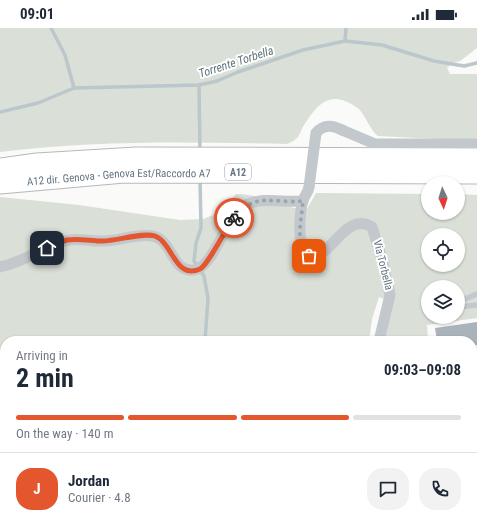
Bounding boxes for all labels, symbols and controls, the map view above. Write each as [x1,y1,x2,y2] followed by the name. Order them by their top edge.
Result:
[20,5,54,23] text: 09:01
[197,43,275,81] water label: Torrente Torbella
[225,164,251,180] road number: A12
[26,166,211,188] street label: A12 dir. Genova - Genova Est/Raccordo A7
[421,176,465,220] north arrow
[421,176,465,324] map controls
[214,198,254,238] courier
[223,207,245,229] icon: bike
[421,228,465,272] button: locate
[30,231,64,265] pin
[36,237,58,259] icon: home
[292,239,326,273] pin
[370,239,396,291] street label: Via Torbella
[298,245,320,267] icon: bag
[421,280,465,324] button: layers
[16,348,68,363] text: Arriving in
[384,361,461,379] text: 09:03–09:08
[16,363,74,393] text: 2 min
[16,426,113,441] text: On the way · 140 m
[367,468,409,510] button: chat
[419,468,461,510] button: phone
[68,472,110,490] text: Jordan
[33,480,41,498] text: J
[68,490,131,505] text: Courier · 4.8

